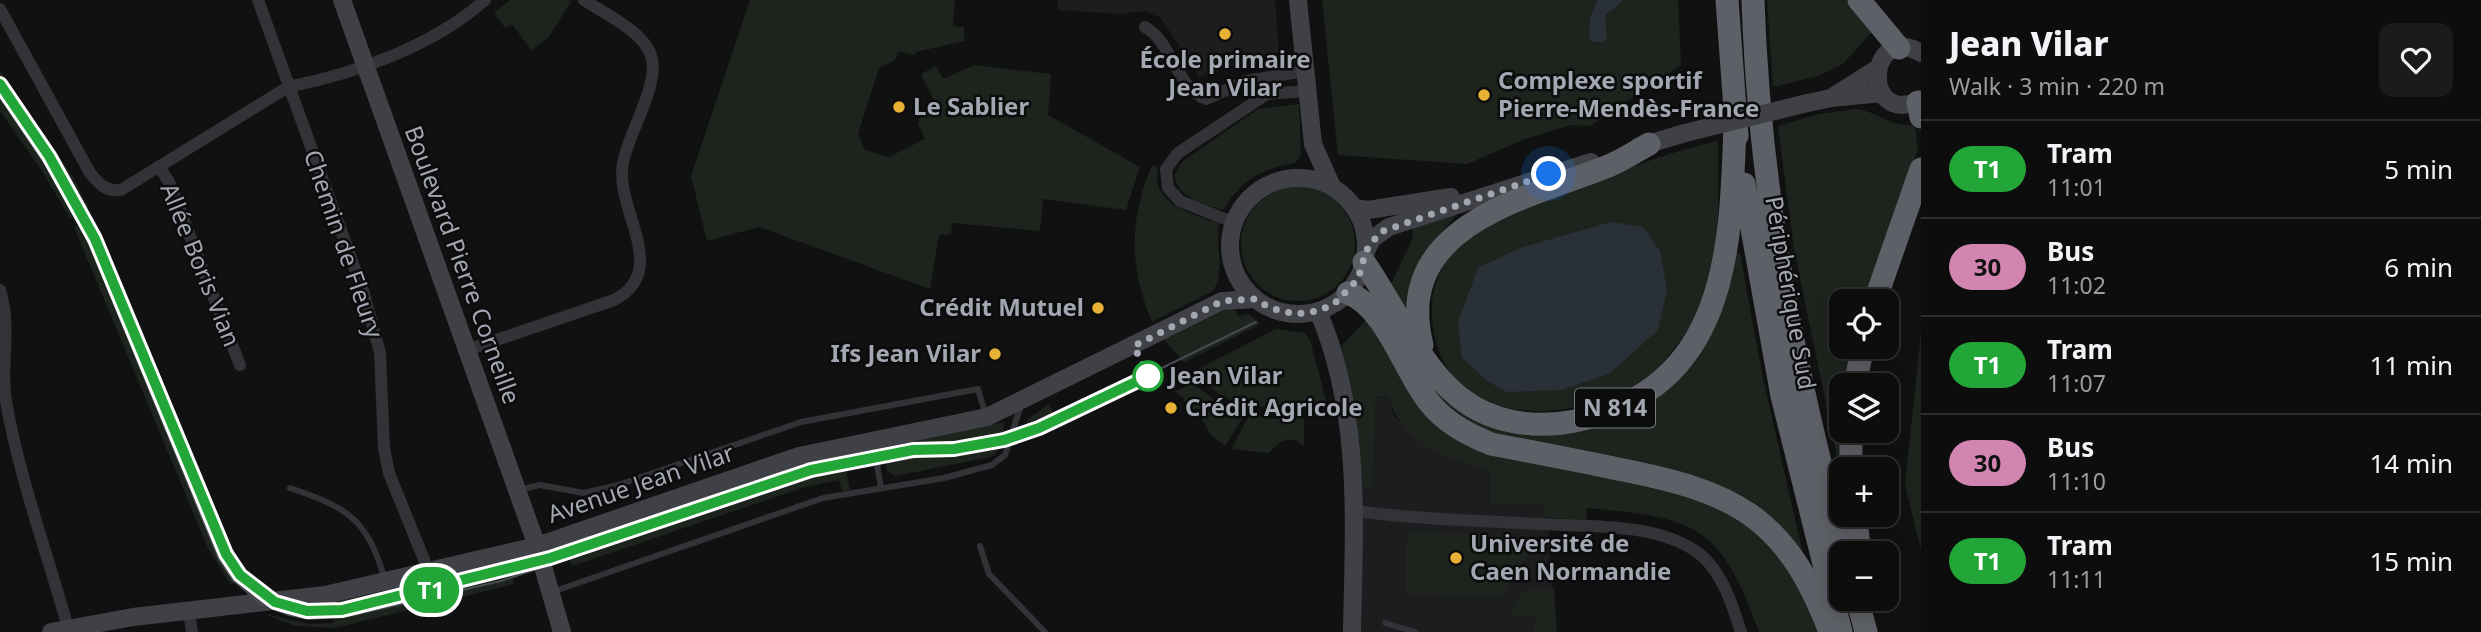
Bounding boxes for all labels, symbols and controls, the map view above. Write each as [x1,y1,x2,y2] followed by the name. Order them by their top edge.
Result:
[1949,21,2109,66] text: Jean Vilar
[2379,23,2453,97] button: heart
[1217,26,1233,42] marker: École primaire Jean Vilar
[1139,42,1311,103] place label: École primaire Jean Vilar
[1498,63,1759,124] place label: Complexe sportif Pierre-Mendès-France
[1949,70,2165,102] text: Walk · 3 min · 220 m
[1476,87,1492,103] marker: Complexe sportif Pierre-Mendès-France
[913,89,1029,122] place label: Le Sablier
[891,99,907,115] marker: Le Sablier
[398,121,529,408] street label: Boulevard Pierre Corneille
[2047,135,2113,171] text: Tram
[297,145,392,343] street label: Chemin de Fleury
[2384,151,2453,187] text: 5 min
[1974,152,2001,185] text: T1
[1531,156,1566,191] your location
[2047,171,2106,203] text: 11:01
[154,178,249,351] street label: Allée Boris Vian
[1758,194,1825,392] street label: Périphérique Sud
[2047,233,2094,269] text: Bus
[2384,249,2453,285] text: 6 min
[1974,250,2001,283] text: 30
[2047,269,2106,301] text: 11:02
[1829,289,1899,611] map controls
[1829,289,1899,359] button: locate
[919,290,1084,323] place label: Crédit Mutuel
[1090,300,1106,316] marker: Crédit Mutuel
[2047,331,2113,367] text: Tram
[831,336,981,369] place label: Ifs Jean Vilar
[987,346,1003,362] marker: Ifs Jean Vilar
[2369,347,2453,383] text: 11 min
[1974,348,2001,381] text: T1
[1167,358,1283,391] place label: Jean Vilar
[1133,361,1163,391] marker: Jean Vilar
[2047,367,2106,399] text: 11:07
[1829,373,1899,443] button: layers
[1575,388,1655,428] road number: N 814
[1185,390,1363,423] place label: Crédit Agricole
[1163,400,1179,416] marker: Crédit Agricole
[2047,429,2094,465] text: Bus
[543,435,738,530] street label: Avenue Jean Vilar
[2369,445,2453,481] text: 14 min
[1974,446,2001,479] text: 30
[1829,457,1899,527] button: +
[2047,465,2106,497] text: 11:10
[1470,526,1671,587] place label: Université de Caen Normandie
[2047,527,2113,563] text: Tram
[1829,541,1899,611] button: −
[2369,543,2453,579] text: 15 min
[1974,544,2001,577] text: T1
[1448,550,1464,566] marker: Université de Caen Normandie
[2047,563,2106,595] text: 11:11
[400,567,462,613] line badge: T1
[417,573,445,606] text: T1

